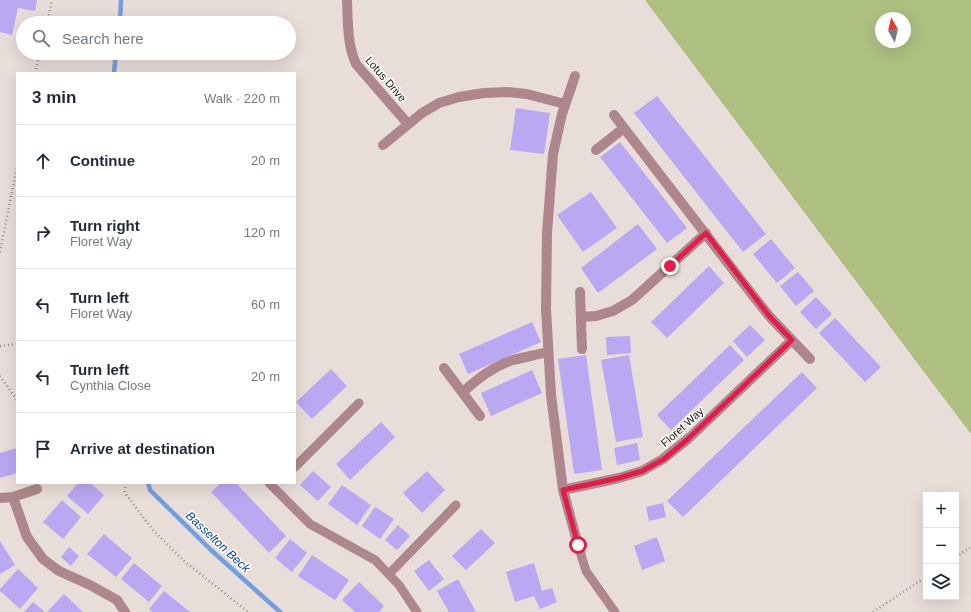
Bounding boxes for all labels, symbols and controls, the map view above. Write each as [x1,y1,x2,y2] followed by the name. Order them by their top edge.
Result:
[875,12,911,48] north arrow
[16,16,296,60] search box
[30,27,52,49] icon: search
[62,30,144,47] text: Search here
[363,54,409,104] street label: Lotus Drive
[32,88,76,107] text: 3 min
[204,91,280,106] text: Walk · 220 m
[32,150,54,172] icon: ahead
[70,152,135,169] text: Continue
[251,153,280,168] text: 20 m
[70,217,140,234] text: Turn right
[32,222,54,244] icon: right
[244,225,280,240] text: 120 m
[70,234,132,249] text: Floret Way
[661,257,679,275] route end
[70,289,129,306] text: Turn left
[32,294,54,316] icon: left
[251,297,280,312] text: 60 m
[70,306,132,321] text: Floret Way
[70,361,129,378] text: Turn left
[32,366,54,388] icon: left
[251,369,280,384] text: 20 m
[70,378,151,393] text: Cynthia Close
[658,405,706,449] street label: Floret Way
[32,438,54,460] icon: arrive
[70,440,215,457] text: Arrive at destination
[923,492,959,600] map controls
[923,492,959,528] button: +
[183,509,254,576] water label: Basselton Beck
[923,528,959,564] button: −
[569,536,587,554] route start
[923,564,959,600] button: layers

